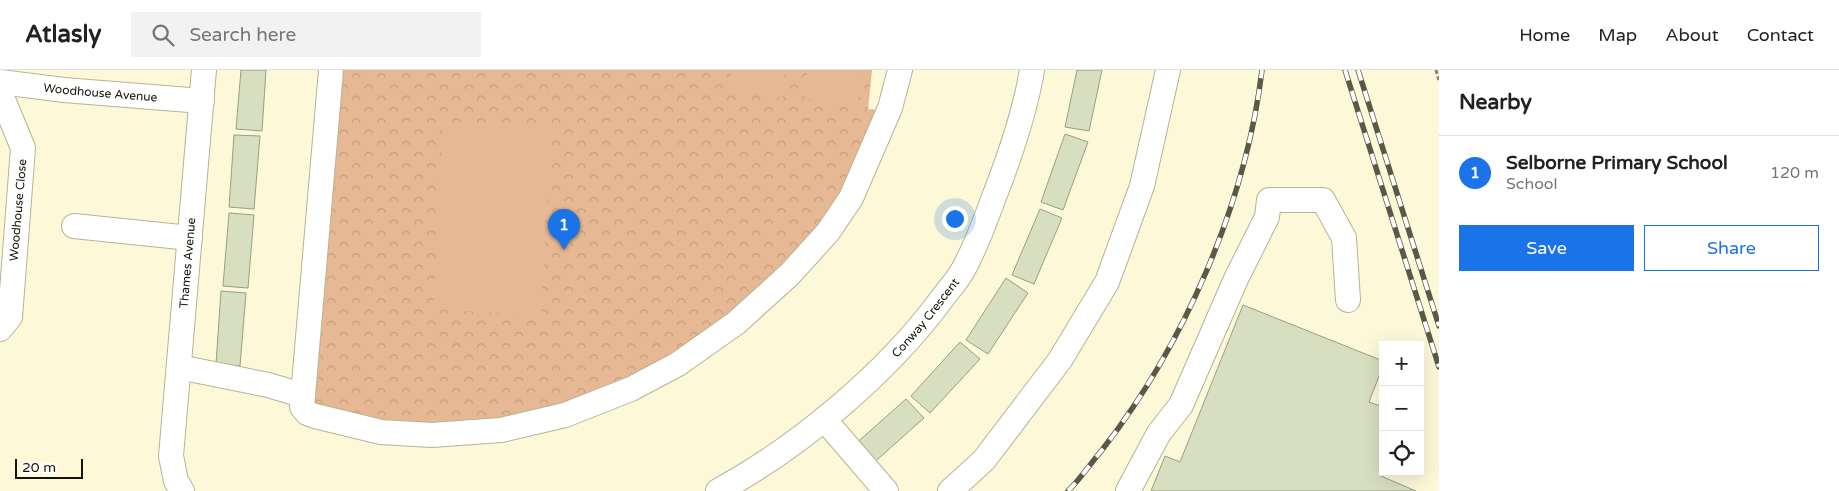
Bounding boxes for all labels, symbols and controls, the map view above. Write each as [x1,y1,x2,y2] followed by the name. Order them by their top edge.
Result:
[131,12,481,57] search box
[25,20,101,49] text: Atlasly
[149,21,177,49] icon: search
[189,24,296,46] text: Search here
[1519,24,1570,46] text: Home
[1598,24,1637,46] text: Map
[1665,24,1719,46] text: About
[1747,24,1814,46] text: Contact
[43,80,158,104] street label: Woodhouse Avenue
[1459,90,1532,115] text: Nearby
[1506,152,1728,174] text: Selborne Primary School
[7,158,29,262] street label: Woodhouse Close
[1470,163,1480,183] text: 1
[1770,163,1819,183] text: 120 m
[1506,174,1558,194] text: School
[942,206,968,232] your location
[548,209,580,250] pin: 1
[177,217,198,309] street label: Thames Avenue
[1459,225,1634,271] button: Save
[1644,225,1819,271] button: Share
[889,275,963,360] street label: Conway Crescent
[1379,341,1424,476] map controls
[1379,341,1424,386] button: +
[1379,386,1424,431] button: −
[1379,431,1424,476] button: locate
[15,456,82,479] scale bar
[22,459,56,476] text: 20 m

